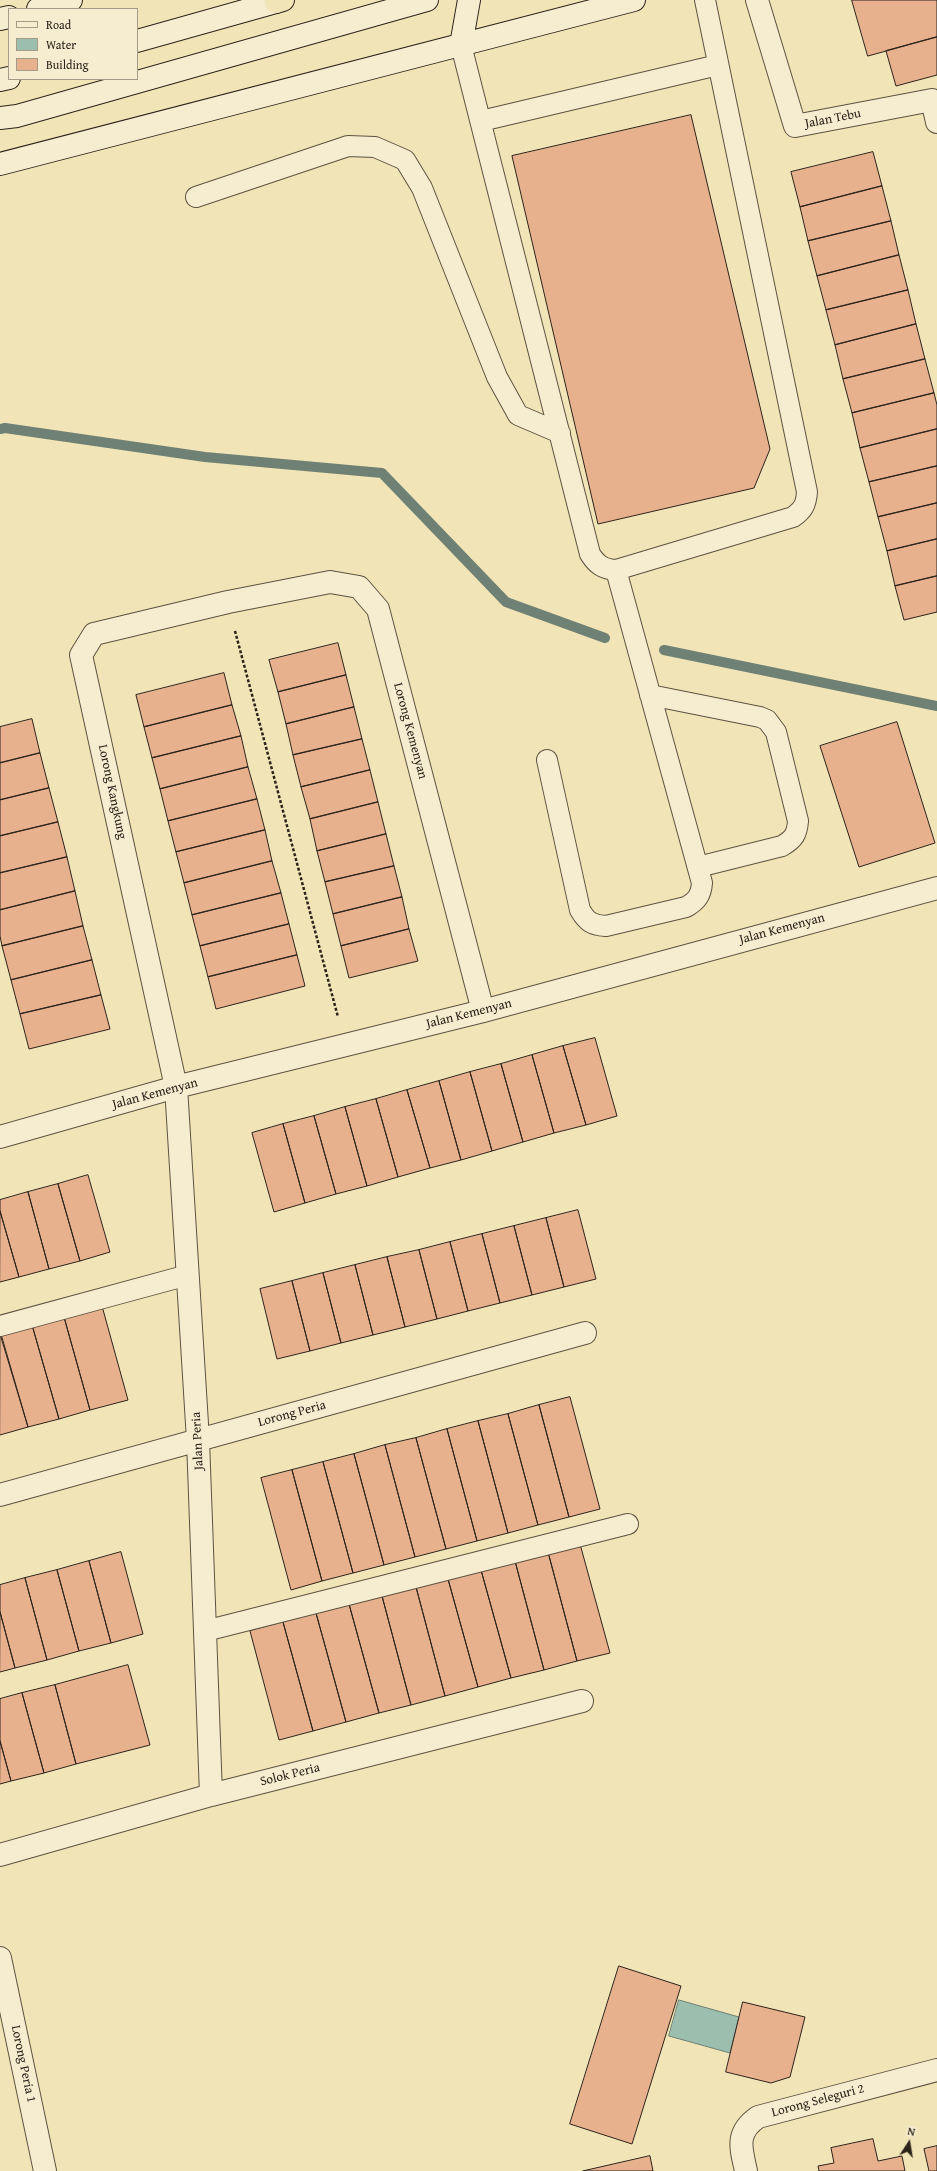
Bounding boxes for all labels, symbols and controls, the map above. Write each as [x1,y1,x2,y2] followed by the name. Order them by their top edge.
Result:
[8,8,138,80] legend
[46,16,71,33] text: Road
[46,36,76,53] text: Water
[46,56,89,73] text: Building
[804,106,862,132] street label: Jalan Tebu
[390,681,430,781] street label: Lorong Kemenyan
[94,743,130,841] street label: Lorong Kangkung
[738,910,826,948] street label: Jalan Kemenyan
[425,996,513,1032] street label: Jalan Kemenyan
[111,1075,199,1113] street label: Jalan Kemenyan
[256,1397,328,1431] street label: Lorong Peria
[189,1411,207,1471] street label: Jalan Peria
[259,1760,321,1790] street label: Solok Peria
[7,2024,39,2104] street label: Lorong Peria 1
[770,2081,866,2121] street label: Lorong Seleguri 2
[889,2123,929,2163] north arrow
[906,2123,917,2140] text: N

